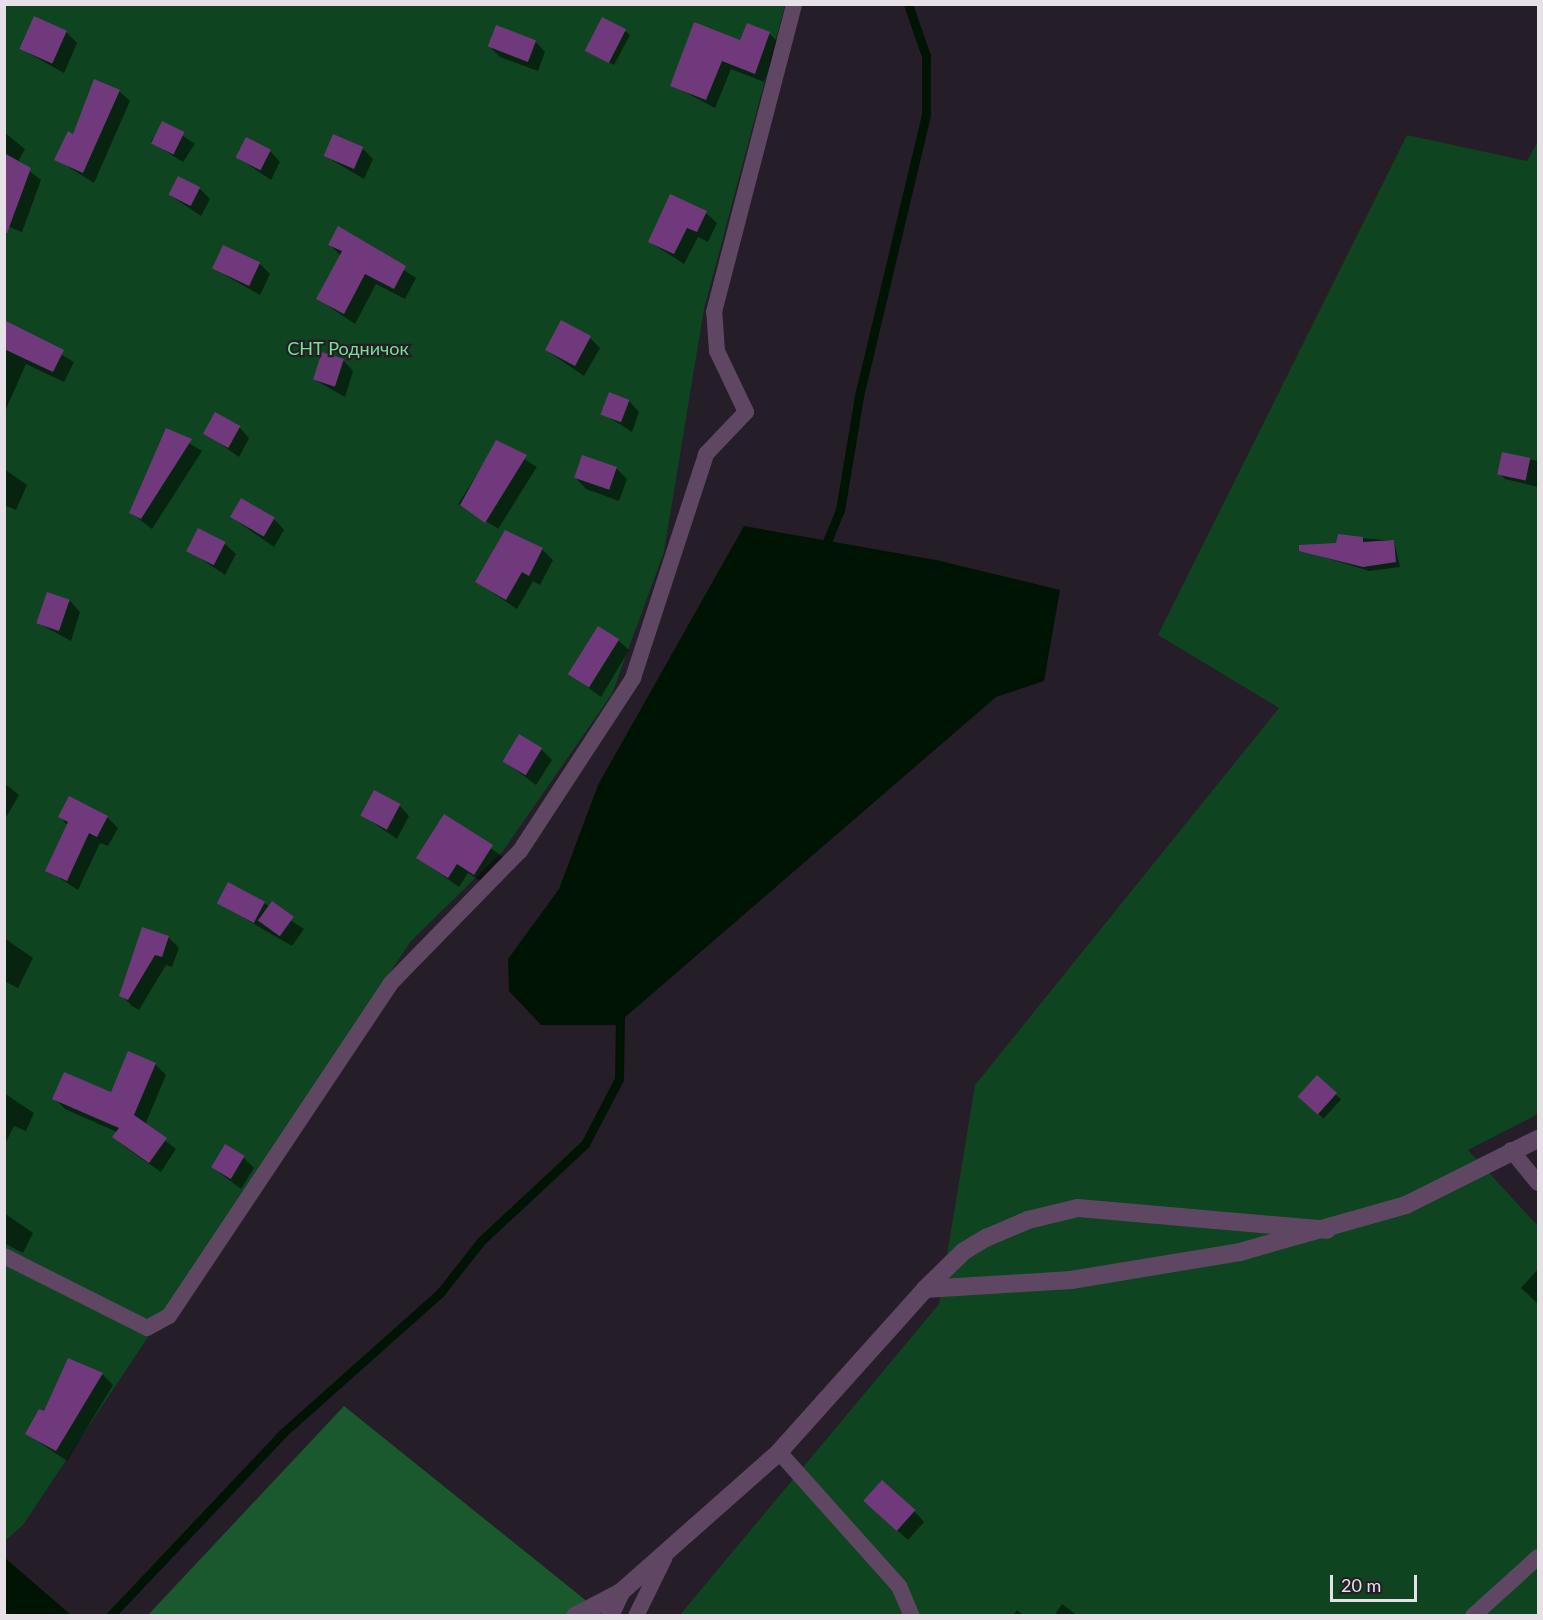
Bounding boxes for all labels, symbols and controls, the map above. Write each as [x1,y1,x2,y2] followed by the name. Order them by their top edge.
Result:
[287,337,409,359] park label: СНТ Родничок
[1333,1563,1420,1601] scale bar
[1341,1574,1381,1596] text: 20 m

